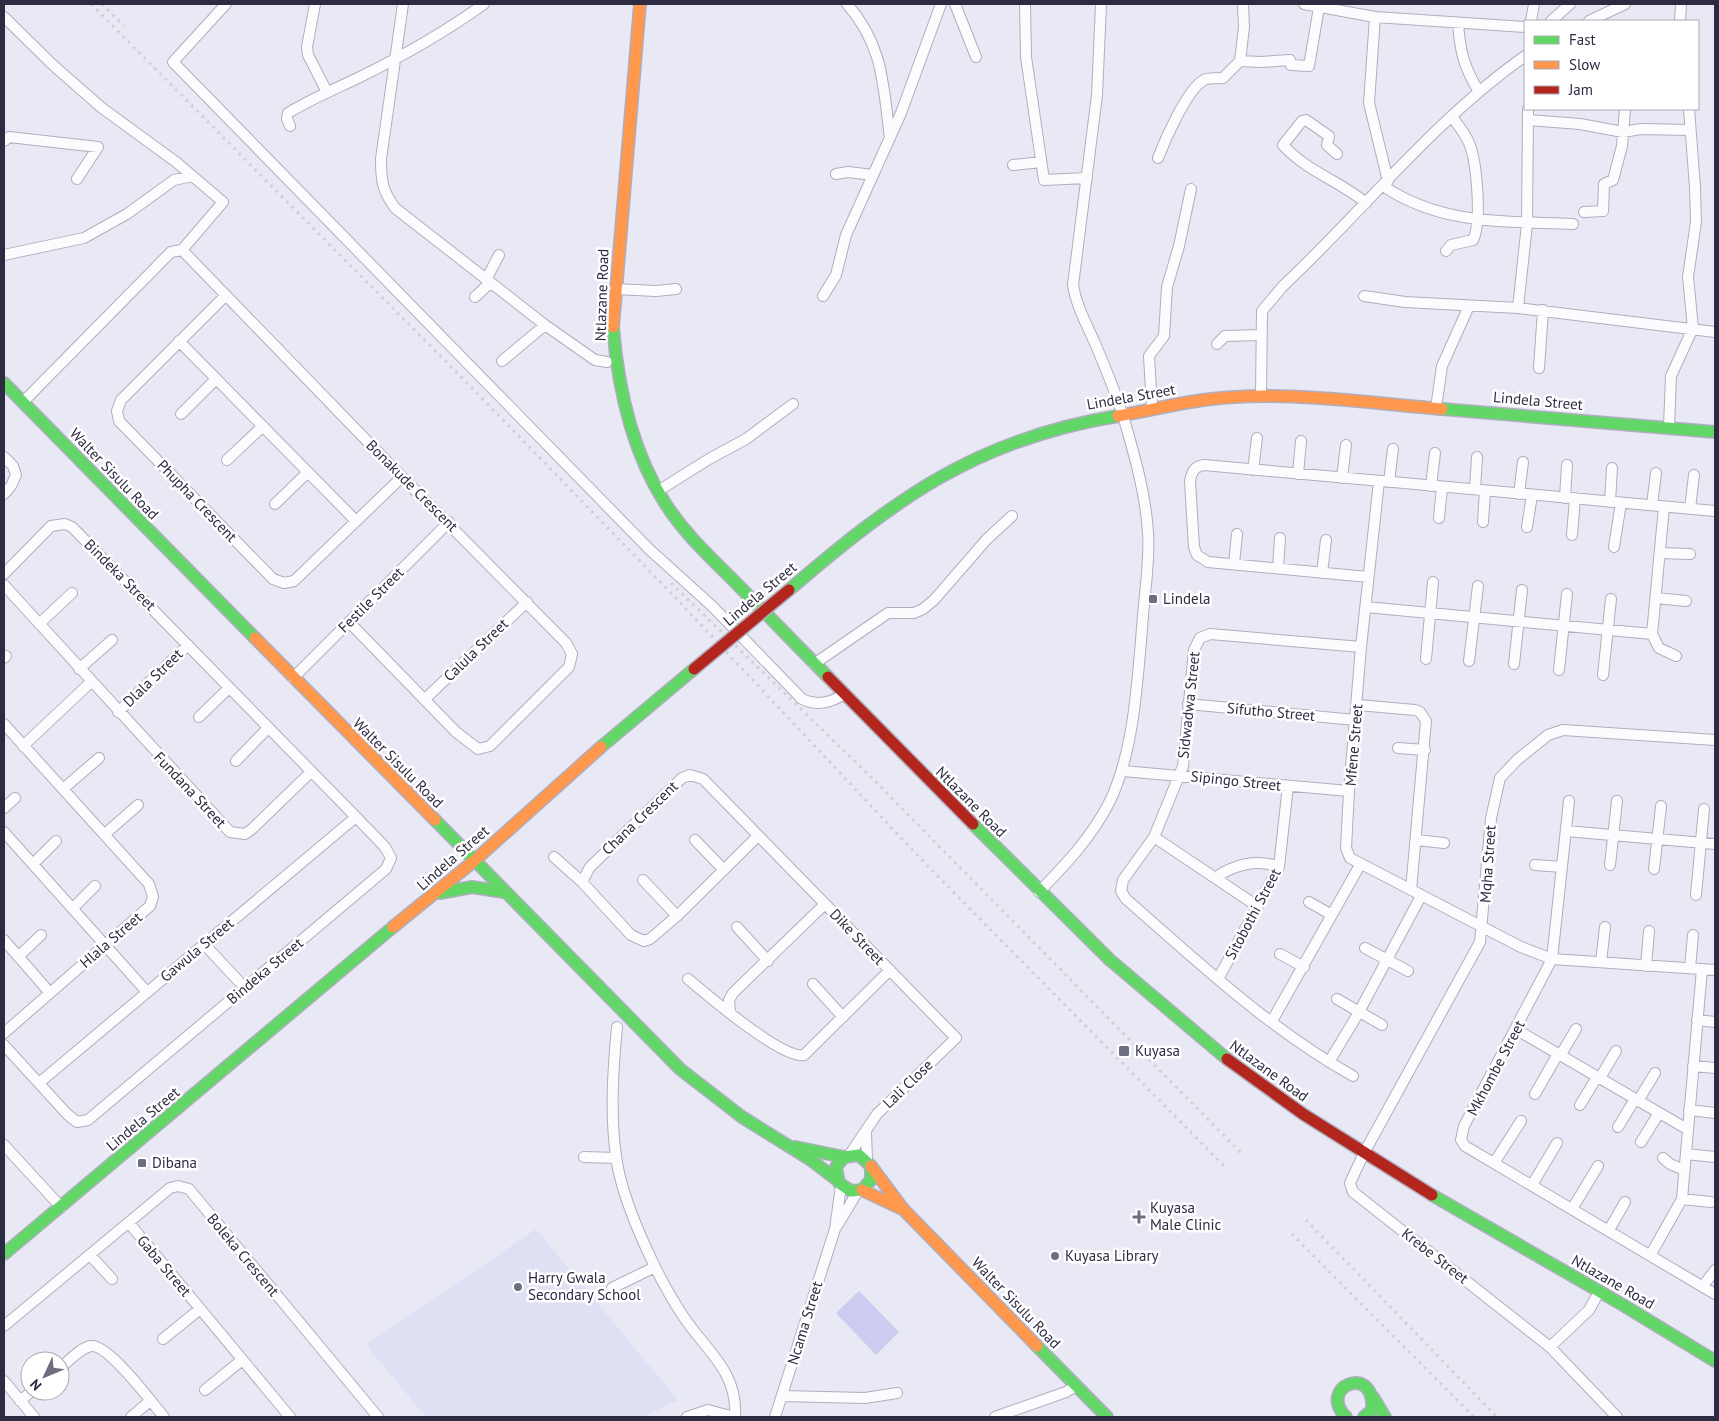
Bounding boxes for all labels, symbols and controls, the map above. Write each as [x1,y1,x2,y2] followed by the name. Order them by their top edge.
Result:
[1524,20,1699,110] legend
[1569,30,1596,49] text: Fast
[1569,55,1600,74] text: Slow
[1568,80,1593,99] text: Jam
[590,248,613,342] street label: Ntlazane Road
[1085,379,1177,414] street label: Lindela Street
[1492,387,1584,414] street label: Lindela Street
[66,424,163,523] street label: Walter Sisulu Road
[362,436,462,536] street label: Bonakude Crescent
[153,456,241,546] street label: Phupha Crescent
[81,535,160,614] street label: Bindeka Street
[719,557,800,630] street label: Lindela Street
[334,563,407,636] street label: Festile Street
[1163,589,1211,608] place label: Lindela
[1147,593,1159,605] marker: Lindela
[439,614,512,685] street label: Calula Street
[119,644,187,711] street label: Dlala Street
[1173,651,1204,759] street label: Sidwadwa Street
[1226,698,1316,725] street label: Sifutho Street
[1340,703,1367,787] street label: Mfene Street
[349,714,447,812] street label: Walter Sisulu Road
[150,748,231,832] street label: Fundana Street
[932,762,1011,841] street label: Ntlazane Road
[1190,766,1282,795] street label: Sipingo Street
[598,777,682,859] street label: Chana Crescent
[413,821,493,894] street label: Lindela Street
[1475,824,1500,903] street label: Mqha Street
[1221,865,1285,963] street label: Sitobothi Street
[826,905,889,969] street label: Dike Street
[76,908,146,972] street label: Hlala Street
[156,913,237,986] street label: Gawula Street
[223,933,307,1008] street label: Bindeka Street
[1462,1017,1529,1119] street label: Mkhombe Street
[1226,1036,1312,1106] street label: Ntlazane Road
[1135,1041,1180,1060] place label: Kuyasa
[1117,1044,1131,1058] marker: Kuyasa
[879,1055,937,1112] street label: Lali Close
[102,1082,183,1155] street label: Lindela Street
[152,1153,197,1172] place label: Dibana
[136,1157,148,1169] marker: Dibana
[1150,1198,1222,1234] place label: Kuyasa Male Clinic
[203,1209,283,1300] street label: Boleka Crescent
[1132,1210,1146,1224] marker: Kuyasa Male Clinic
[1398,1224,1472,1288] street label: Krebe Street
[133,1231,196,1300] street label: Gaba Street
[1065,1246,1159,1265] place label: Kuyasa Library
[1049,1250,1061,1262] marker: Kuyasa Library
[1568,1250,1658,1313] street label: Ntlazane Road
[968,1253,1065,1352] street label: Walter Sisulu Road
[528,1268,641,1304] place label: Harry Gwala Secondary School
[783,1279,826,1367] street label: Ncama Street
[512,1281,524,1293] marker: Harry Gwala Secondary School
[20,1351,70,1401] north arrow
[26,1375,45,1395] text: N

